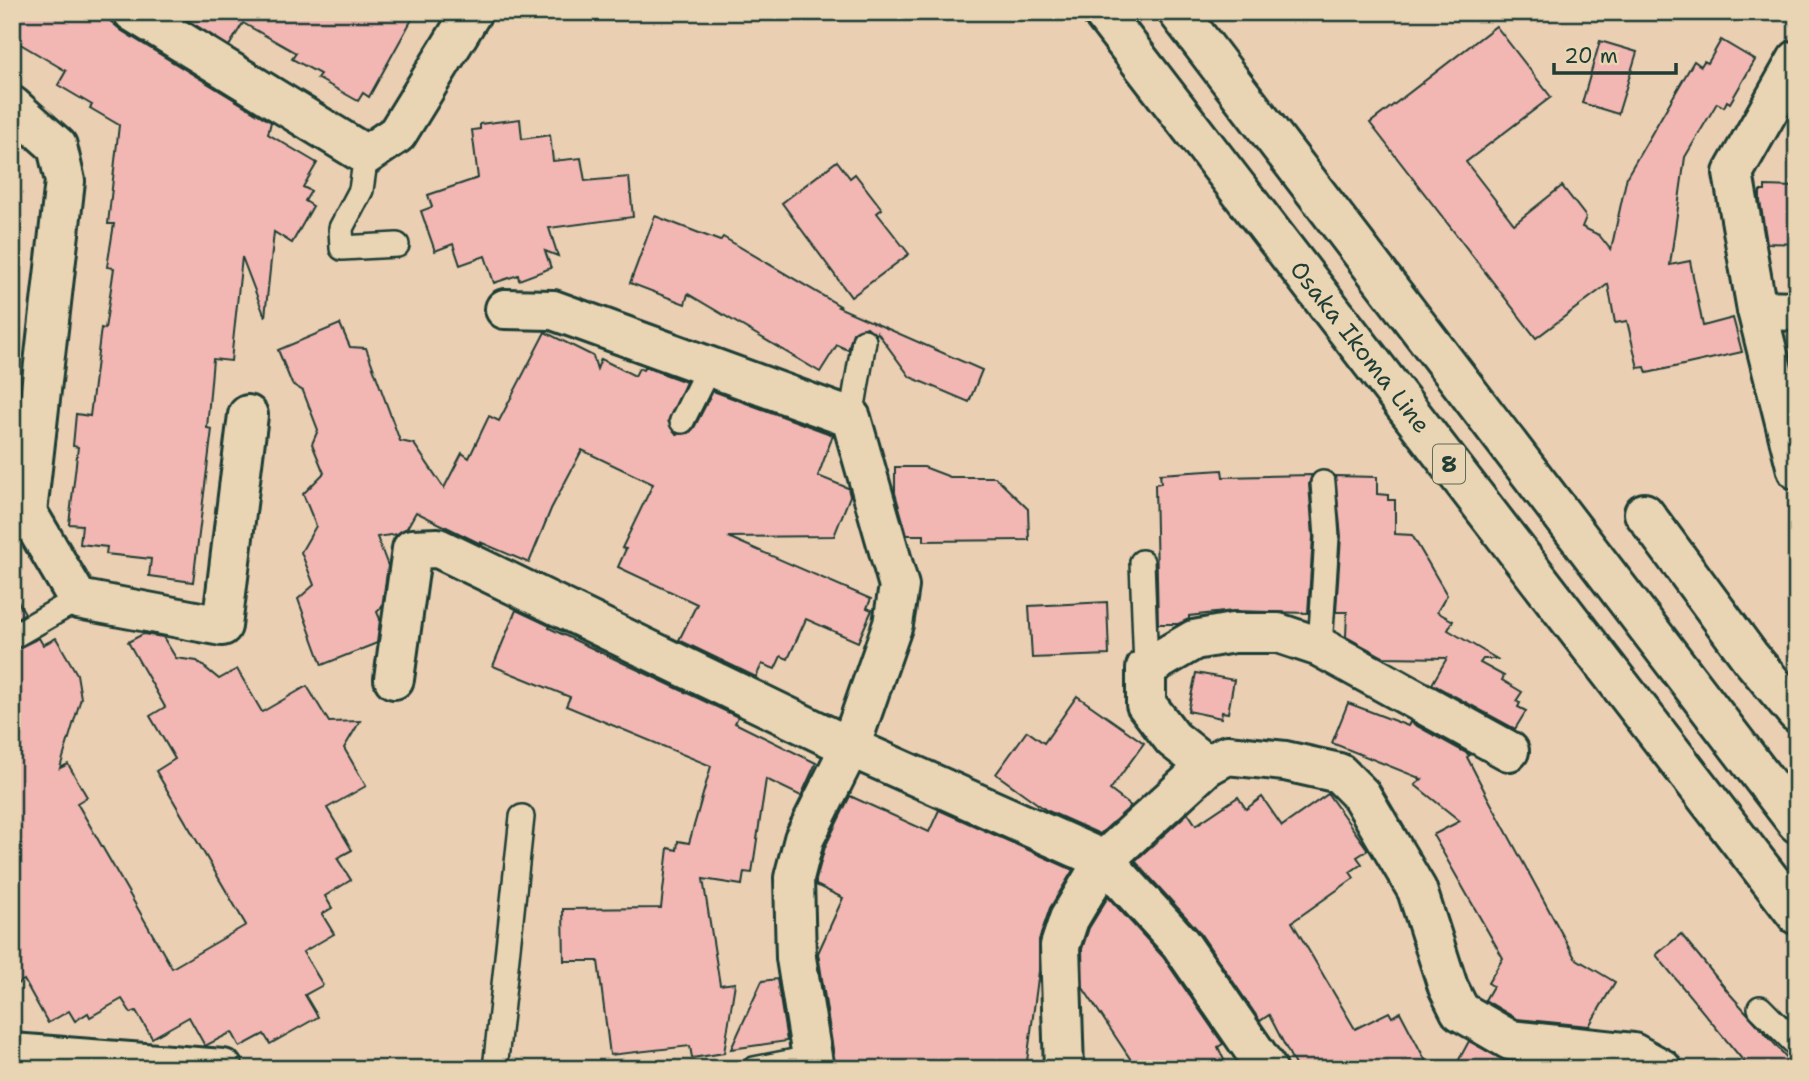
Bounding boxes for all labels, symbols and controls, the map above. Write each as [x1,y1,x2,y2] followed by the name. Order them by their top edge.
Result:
[1554,32,1676,76] scale bar
[1564,42,1618,70] text: 20 m
[1283,254,1437,440] street label: Osaka Ikoma Line
[1433,445,1465,484] road number: 8

